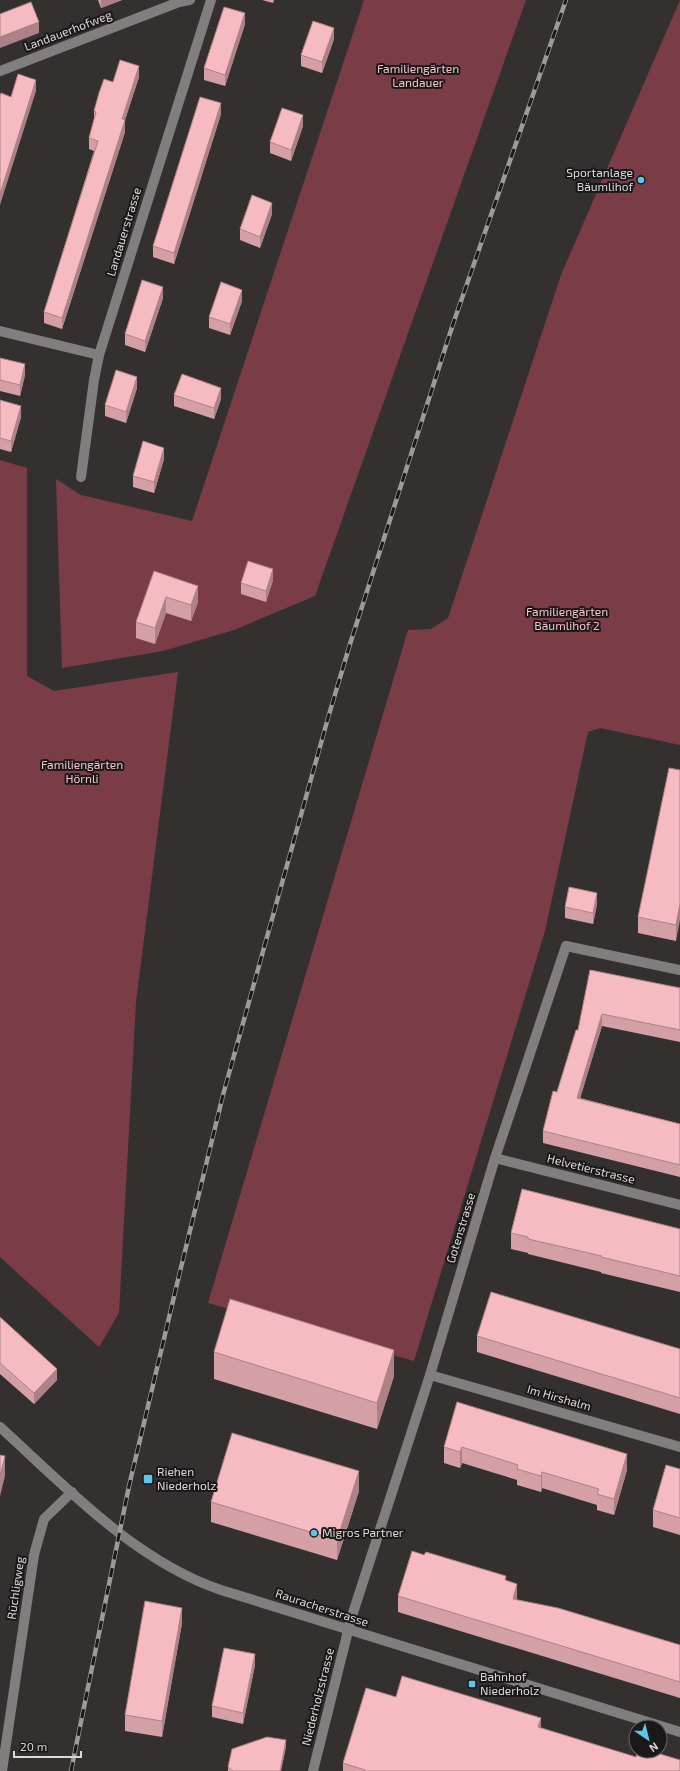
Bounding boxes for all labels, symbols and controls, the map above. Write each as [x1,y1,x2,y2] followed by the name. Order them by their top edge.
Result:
[22,7,114,53] street label: Landauerhofweg
[377,61,459,89] park label: Familiengärten Landauer
[566,165,633,193] place label: Sportanlage Bäumlihof
[636,175,646,185] marker: Sportanlage Bäumlihof
[103,186,143,278] street label: Landauerstrasse
[526,604,608,632] park label: Familiengärten Bäumlihof 2
[41,757,123,785] park label: Familiengärten Hörnli
[546,1150,637,1186] street label: Helvetierstrasse
[443,1191,477,1265] street label: Gotenstrasse
[526,1381,593,1413] street label: Im Hirshalm
[157,1464,217,1492] place label: Riehen Niederholz
[142,1473,154,1485] marker: Riehen Niederholz
[322,1525,404,1539] place label: Migros Partner
[309,1528,319,1538] marker: Migros Partner
[4,1555,26,1620] street label: Rüchligweg
[274,1585,371,1629] street label: Rauracherstrasse
[298,1646,336,1747] street label: Niederholzstrasse
[480,1669,540,1697] place label: Bahnhof Niederholz
[467,1679,477,1689] marker: Bahnhof Niederholz
[628,1719,668,1759] north arrow
[14,1733,81,1759] scale bar
[20,1739,47,1753] text: 20 m
[647,1740,661,1755] text: N

